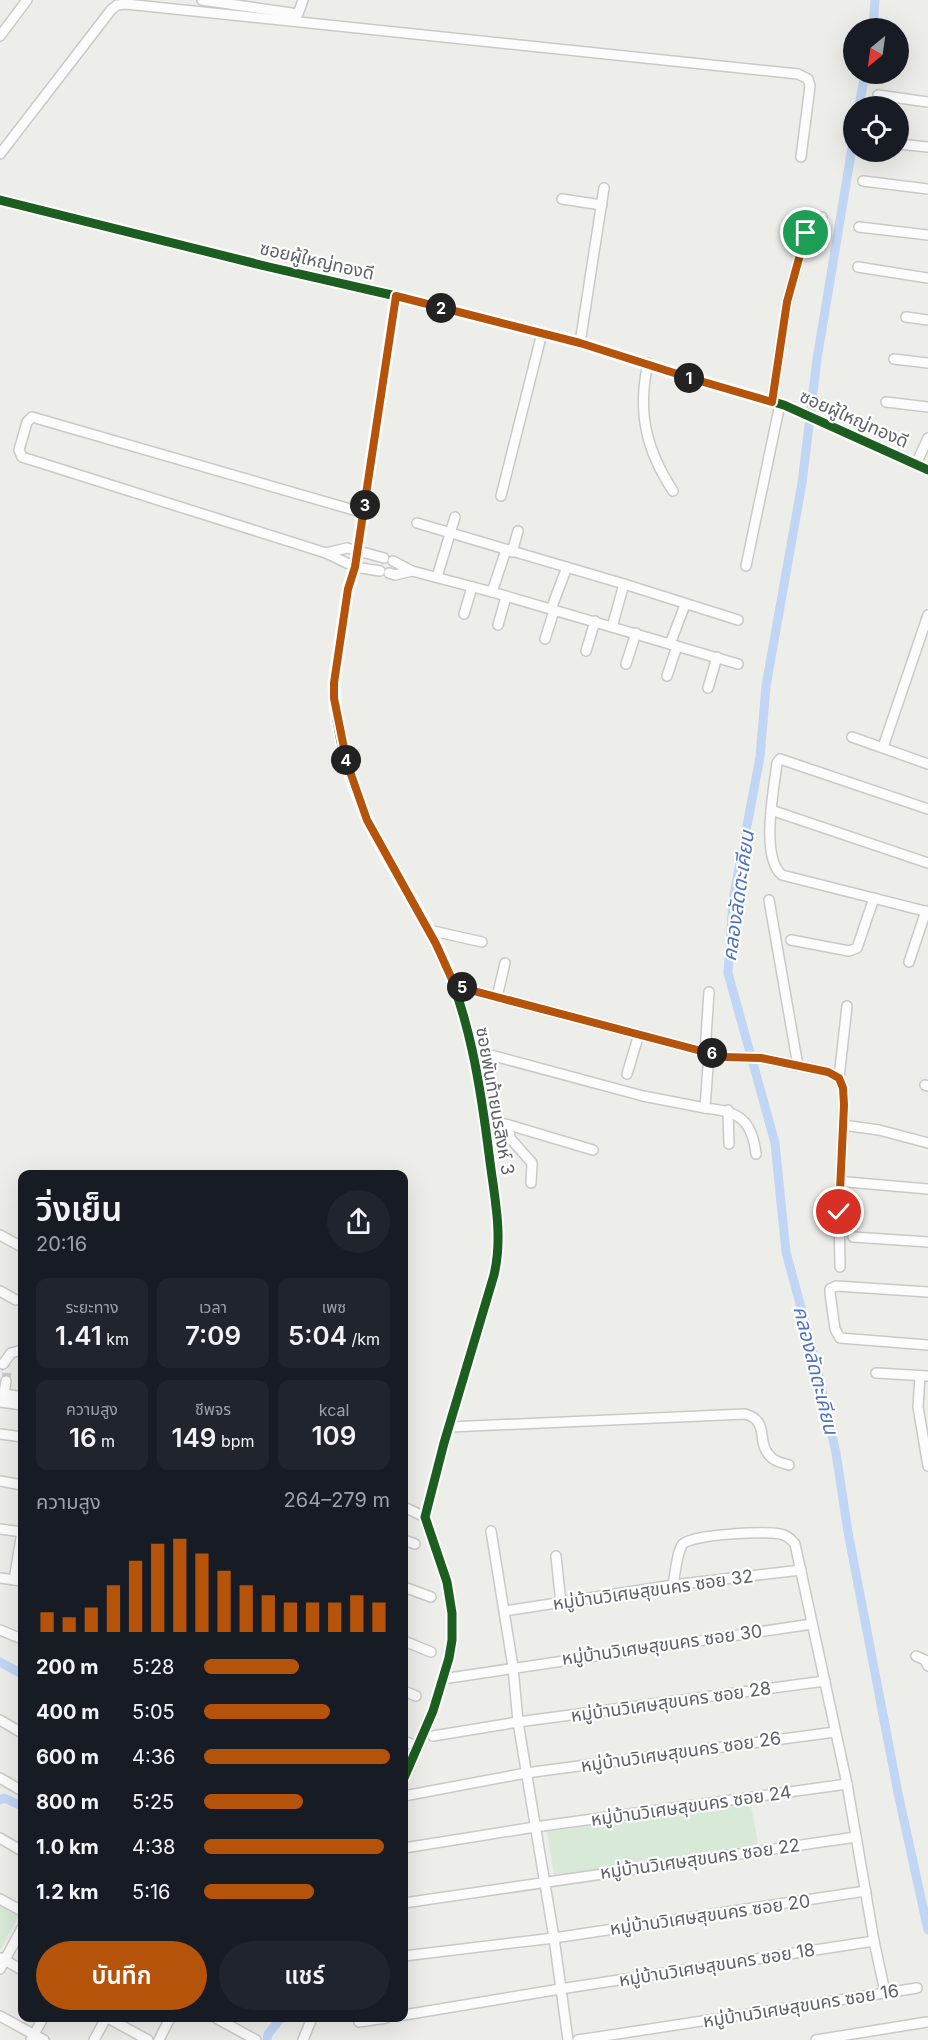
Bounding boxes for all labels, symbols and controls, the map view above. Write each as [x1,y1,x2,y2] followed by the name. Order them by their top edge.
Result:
[843,18,909,84] north arrow
[843,18,909,162] map controls
[843,96,909,162] button: locate
[780,207,831,258] pin
[789,216,822,249] icon: arrive
[257,237,376,286] street label: ซอยผู้ใหญ่ทองดี
[426,293,456,323] pin: 2
[436,298,446,318] text: 2
[674,363,704,393] pin: 1
[686,368,692,388] text: 1
[796,385,912,454] street label: ซอยผู้ใหญ่ทองดี
[350,490,380,520] pin: 3
[360,495,370,515] text: 3
[331,745,361,775] pin: 4
[341,750,351,770] text: 4
[717,828,759,963] water label: คลองลัดตะเคียน
[447,972,477,1002] pin: 5
[457,977,467,997] text: 5
[472,1025,519,1177] street label: ซอยพันท้ายนรสิงห์ 3
[697,1038,727,1068] pin: 6
[707,1043,717,1063] text: 6
[813,1186,864,1237] pin
[36,1189,122,1229] text: วิ่งเย็น
[327,1190,390,1253] button: share
[822,1195,855,1228] icon: check
[36,1232,87,1256] text: 20:16
[66,1297,118,1317] text: ระยะทาง
[199,1297,227,1317] text: เวลา
[322,1297,346,1317] text: เพซ
[788,1303,844,1438] water label: คลองลัดตะเคียน
[55,1320,102,1351] text: 1.41
[185,1320,241,1351] text: 7:09
[288,1320,347,1351] text: 5:04
[102,1329,129,1349] text: km
[347,1329,380,1349] text: /km
[66,1399,118,1419] text: ความสูง
[195,1399,231,1419] text: ชีพจร
[319,1400,349,1420] text: kcal
[312,1420,356,1451] text: 109
[69,1422,97,1453] text: 16
[171,1422,216,1453] text: 149
[97,1431,115,1451] text: m
[216,1431,255,1451] text: bpm
[284,1488,390,1512] text: 264–279 m
[36,1490,101,1514] text: ความสูง
[551,1565,755,1616] street label: หมู่บ้านวิเศษสุขนคร ซอย 32
[560,1620,764,1671] street label: หมู่บ้านวิเศษสุขนคร ซอย 30
[36,1655,99,1679] text: 200 m
[132,1655,175,1679] text: 5:28
[569,1677,773,1728] street label: หมู่บ้านวิเศษสุขนคร ซอย 28
[36,1700,100,1724] text: 400 m
[132,1700,175,1724] text: 5:05
[579,1727,783,1778] street label: หมู่บ้านวิเศษสุขนคร ซอย 26
[36,1745,99,1769] text: 600 m
[132,1745,175,1769] text: 4:36
[589,1781,793,1832] street label: หมู่บ้านวิเศษสุขนคร ซอย 24
[36,1790,99,1814] text: 800 m
[132,1790,174,1814] text: 5:25
[599,1834,802,1885] street label: หมู่บ้านวิเศษสุขนคร ซอย 22
[36,1835,99,1859] text: 1.0 km
[132,1835,175,1859] text: 4:38
[36,1880,99,1904] text: 1.2 km
[132,1880,170,1904] text: 5:16
[608,1890,812,1941] street label: หมู่บ้านวิเศษสุขนคร ซอย 20
[617,1939,817,1992] street label: หมู่บ้านวิเศษสุขนคร ซอย 18
[36,1941,207,2010] button: บันทึก
[219,1941,390,2010] button: แชร์
[701,1980,901,2033] street label: หมู่บ้านวิเศษสุขนคร ซอย 16

